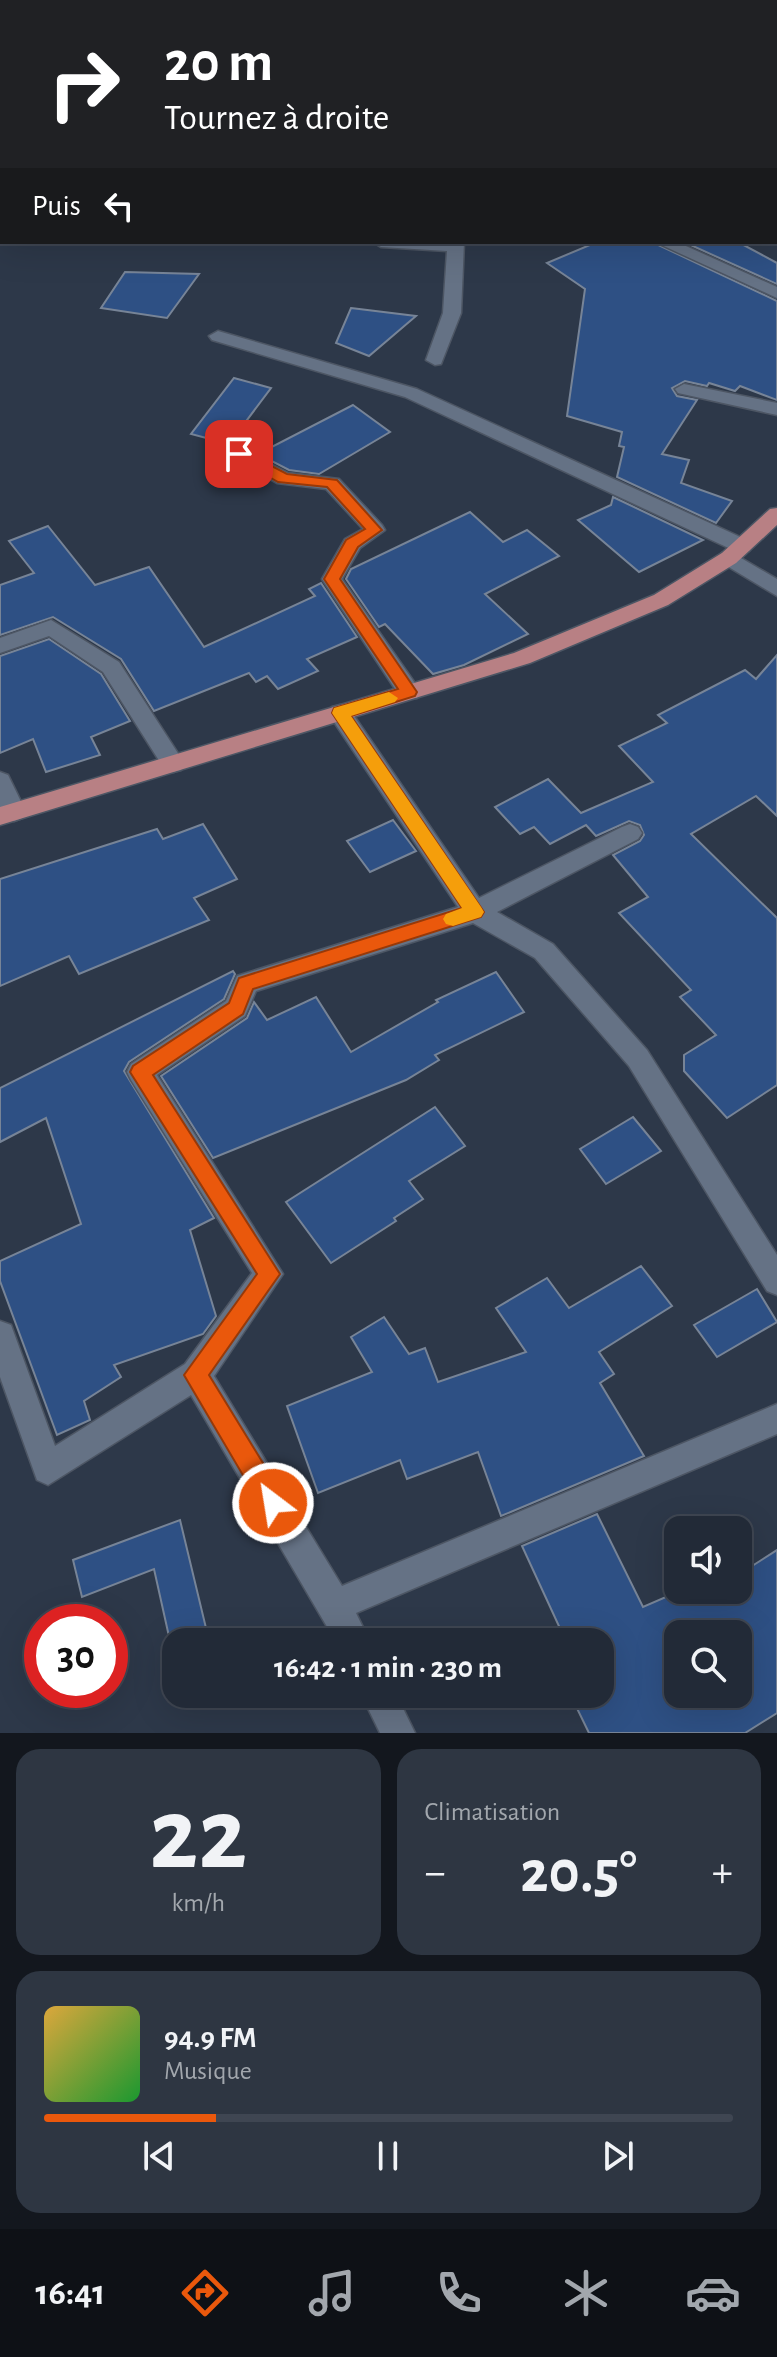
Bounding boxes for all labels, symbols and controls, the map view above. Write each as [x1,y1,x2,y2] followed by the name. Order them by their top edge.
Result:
[32,32,136,136] icon: right
[164,35,273,91] text: 20 m
[164,100,389,136] text: Tournez à droite
[97,184,141,228] icon: left
[32,191,81,221] text: Puis
[205,420,273,488] pin
[217,432,261,476] icon: arrive
[231,1461,315,1545] position arrow
[664,1516,752,1708] map controls
[664,1516,752,1604] button: sound
[24,1604,128,1708] speed limit sign: 30
[664,1620,752,1708] button: search
[274,1653,502,1683] text: 16:42 · 1 min · 230 m
[149,1784,247,1888] text: 22
[425,1799,560,1825] text: Climatisation
[520,1843,637,1903] text: 20.5°
[425,1851,446,1895] text: −
[712,1851,733,1895] text: +
[171,1890,225,1916] text: km/h
[164,2023,257,2053] text: 94.9 FM
[164,2058,252,2084] text: Musique
[137,2134,181,2178] icon: previous
[366,2134,410,2178] icon: pause
[596,2134,640,2178] icon: next
[177,2265,233,2321] icon: directions
[304,2265,360,2321] icon: music
[431,2265,487,2321] icon: phone
[558,2265,614,2321] icon: climate
[685,2265,741,2321] icon: car
[36,2275,105,2311] text: 16:41

